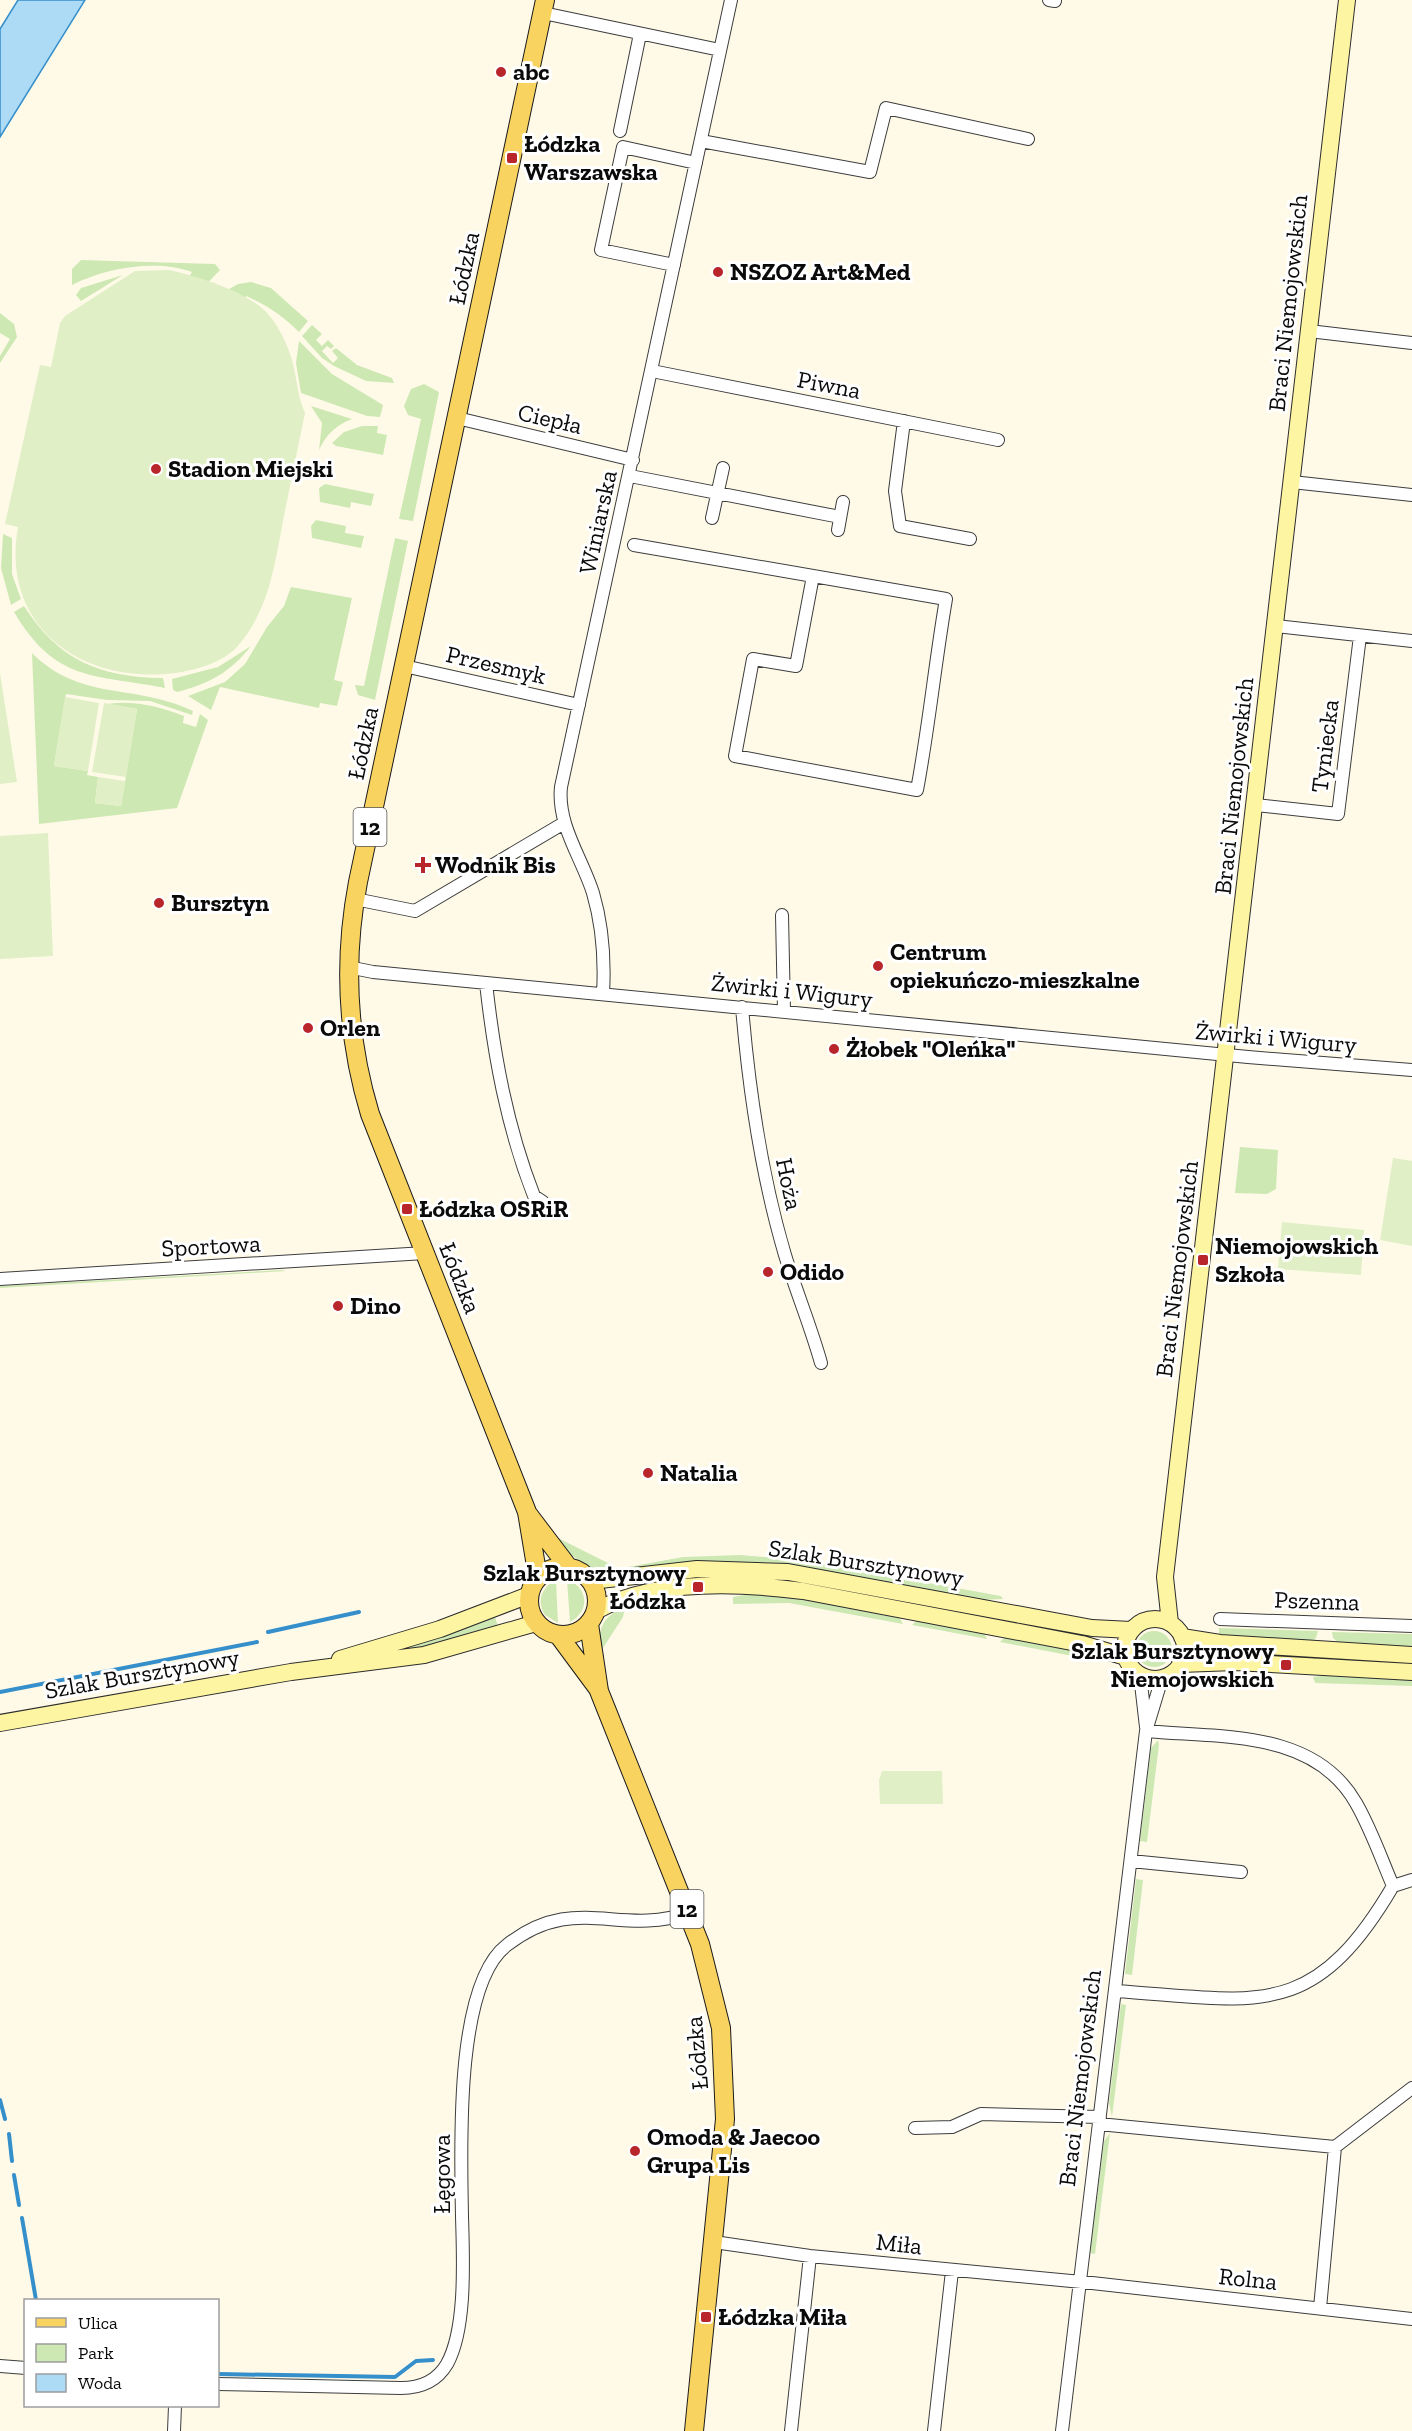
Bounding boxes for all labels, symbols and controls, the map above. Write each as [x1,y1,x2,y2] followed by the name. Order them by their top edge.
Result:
[513,57,550,86] place label: abc
[494,65,508,79] marker: abc
[524,129,658,186] place label: Łódzka Warszawska
[505,151,519,165] marker: Łódzka Warszawska
[1262,192,1313,413] street label: Braci Niemojowskich
[442,228,485,307] street label: Łódzka
[730,257,911,286] place label: NSZOZ Art&Med
[711,265,725,279] marker: NSZOZ Art&Med
[795,364,864,405] street label: Piwna
[515,397,585,440] street label: Ciepła
[168,454,333,483] place label: Stadion Miejski
[149,462,163,476] marker: Stadion Miejski
[572,467,623,576] street label: Winiarska
[443,639,549,690] street label: Przesmyk
[1208,675,1259,896] street label: Braci Niemojowskich
[1304,697,1345,794] street label: Tyniecka
[341,703,384,782] street label: Łódzka
[354,808,386,846] road number: 12
[435,850,556,879] place label: Wodnik Bis
[416,858,430,872] marker: Wodnik Bis
[171,888,269,917] place label: Bursztyn
[152,896,166,910] marker: Bursztyn
[890,937,1140,994] place label: Centrum opiekuńczo-mieszkalne
[871,959,885,973] marker: Centrum opiekuńczo-mieszkalne
[710,968,875,1013] street label: Żwirki i Wigury
[320,1013,380,1042] place label: Orlen
[1194,1016,1359,1059] street label: Żwirki i Wigury
[301,1021,315,1035] marker: Orlen
[846,1034,1016,1063] place label: Żłobek "Oleńka"
[827,1042,841,1056] marker: Żłobek "Oleńka"
[770,1155,809,1213] street label: Hoża
[1149,1158,1204,1379] street label: Braci Niemojowskich
[419,1194,569,1223] place label: Łódzka OSRiR
[400,1202,414,1216] marker: Łódzka OSRiR
[161,1228,262,1263] street label: Sportowa
[1215,1231,1378,1288] place label: Niemojowskich Szkoła
[433,1238,488,1318] street label: Łódzka
[1196,1253,1210,1267] marker: Niemojowskich Szkoła
[780,1257,845,1286] place label: Odido
[761,1265,775,1279] marker: Odido
[350,1291,401,1320] place label: Dino
[331,1299,345,1313] marker: Dino
[660,1458,738,1487] place label: Natalia
[641,1466,655,1480] marker: Natalia
[767,1533,966,1592] street label: Szlak Bursztynowy
[483,1558,686,1615] place label: Szlak Bursztynowy Łódzka
[691,1580,705,1594] marker: Szlak Bursztynowy Łódzka
[1274,1585,1361,1616] street label: Pszenna
[1071,1636,1274,1693] place label: Szlak Bursztynowy Niemojowskich
[42,1642,242,1705] street label: Szlak Bursztynowy
[1279,1658,1293,1672] marker: Szlak Bursztynowy Niemojowskich
[670,1890,704,1928] road number: 12
[1052,1967,1107,2188] street label: Braci Niemojowskich
[679,2015,714,2091] street label: Łódzka
[647,2122,820,2179] place label: Omoda & Jaecoo Grupa Lis
[427,2134,456,2214] street label: Łęgowa
[628,2144,642,2158] marker: Omoda & Jaecoo Grupa Lis
[875,2227,924,2260] street label: Miła
[1217,2261,1279,2296] street label: Rolna
[24,2299,219,2407] legend
[718,2302,847,2331] place label: Łódzka Miła
[699,2310,713,2324] marker: Łódzka Miła
[78,2312,118,2334] text: Ulica
[78,2342,114,2364] text: Park
[78,2372,122,2394] text: Woda

